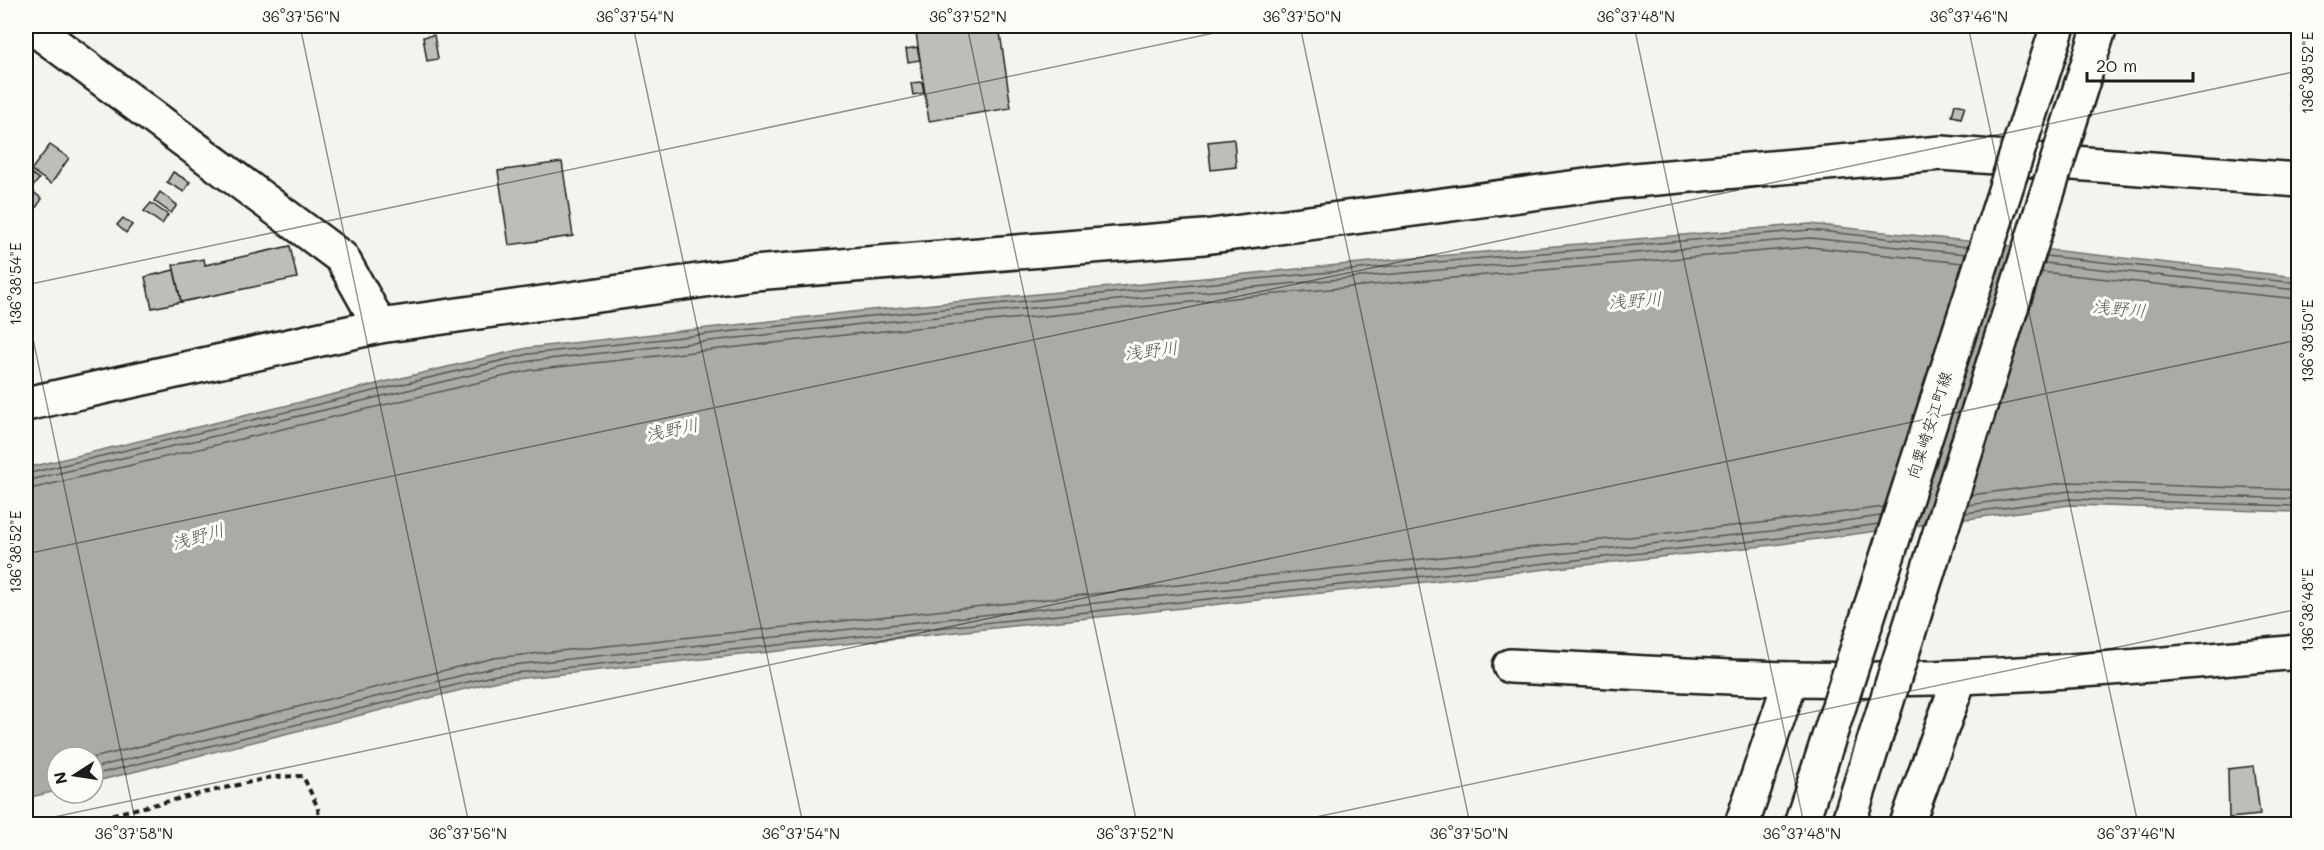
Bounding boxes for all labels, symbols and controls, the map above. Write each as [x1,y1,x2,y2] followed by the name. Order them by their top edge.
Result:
[262,6,340,26] text: 36°37'56"N
[596,6,674,26] text: 36°37'54"N
[929,6,1007,26] text: 36°37'52"N
[1263,6,1341,26] text: 36°37'50"N
[1597,6,1675,26] text: 36°37'48"N
[1930,6,2008,26] text: 36°37'46"N
[2297,31,2317,114] text: 136°38'52"E
[2087,45,2194,83] scale bar
[2096,53,2137,77] text: 20 m
[5,242,25,325] text: 136°38'54"E
[1607,286,1663,314] water label: 浅野川
[2091,294,2147,322] water label: 浅野川
[2297,299,2317,383] text: 136°38'50"E
[1123,335,1179,365] water label: 浅野川
[1901,368,1956,481] street label: 向粟崎安江町線
[643,412,701,446] water label: 浅野川
[5,510,25,593] text: 136°38'52"E
[168,517,227,555] water label: 浅野川
[2297,568,2317,652] text: 136°38'48"E
[45,745,105,805] north arrow
[48,770,71,786] text: N
[95,823,173,843] text: 36°37'58"N
[429,823,507,843] text: 36°37'56"N
[762,823,840,843] text: 36°37'54"N
[1096,823,1174,843] text: 36°37'52"N
[1430,823,1508,843] text: 36°37'50"N
[1763,823,1841,843] text: 36°37'48"N
[2097,823,2175,843] text: 36°37'46"N

